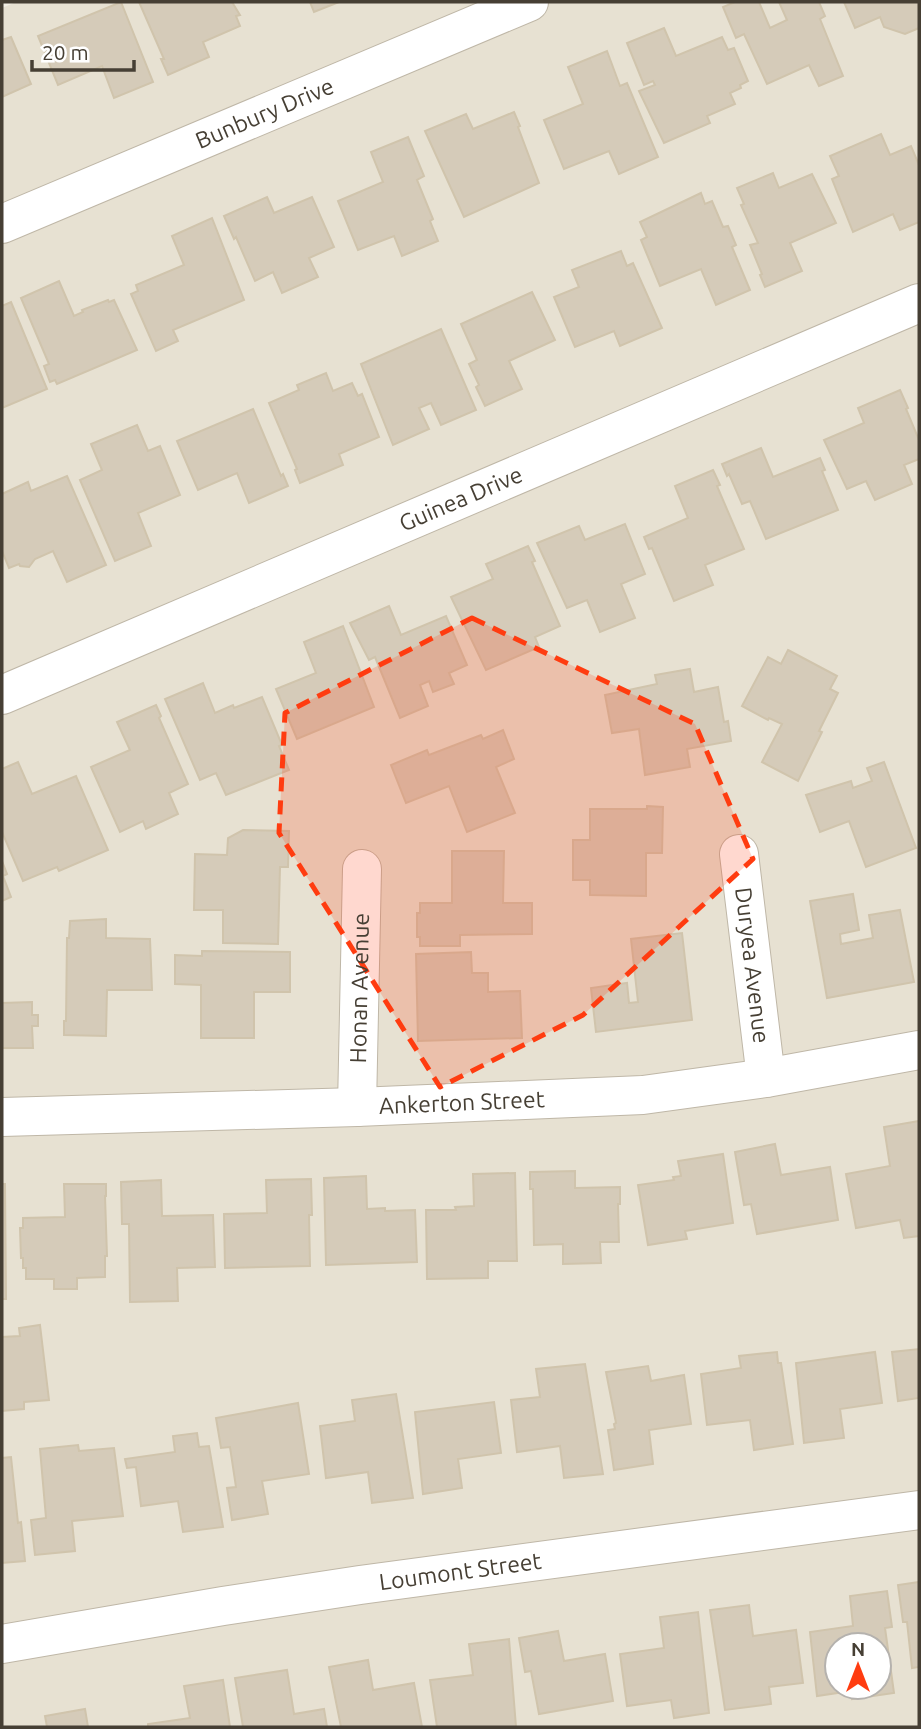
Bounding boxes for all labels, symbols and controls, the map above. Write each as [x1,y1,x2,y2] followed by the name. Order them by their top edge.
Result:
[32,28,133,72] scale bar
[42,40,89,64] text: 20 m
[192,73,337,153] street label: Bunbury Drive
[395,461,526,536] street label: Guinea Drive
[731,886,775,1045] street label: Duryea Avenue
[345,913,373,1063] street label: Honan Avenue
[378,1086,545,1118] street label: Ankerton Street
[378,1548,543,1594] street label: Loumont Street
[823,1631,893,1701] north arrow
[851,1638,865,1660] text: N

